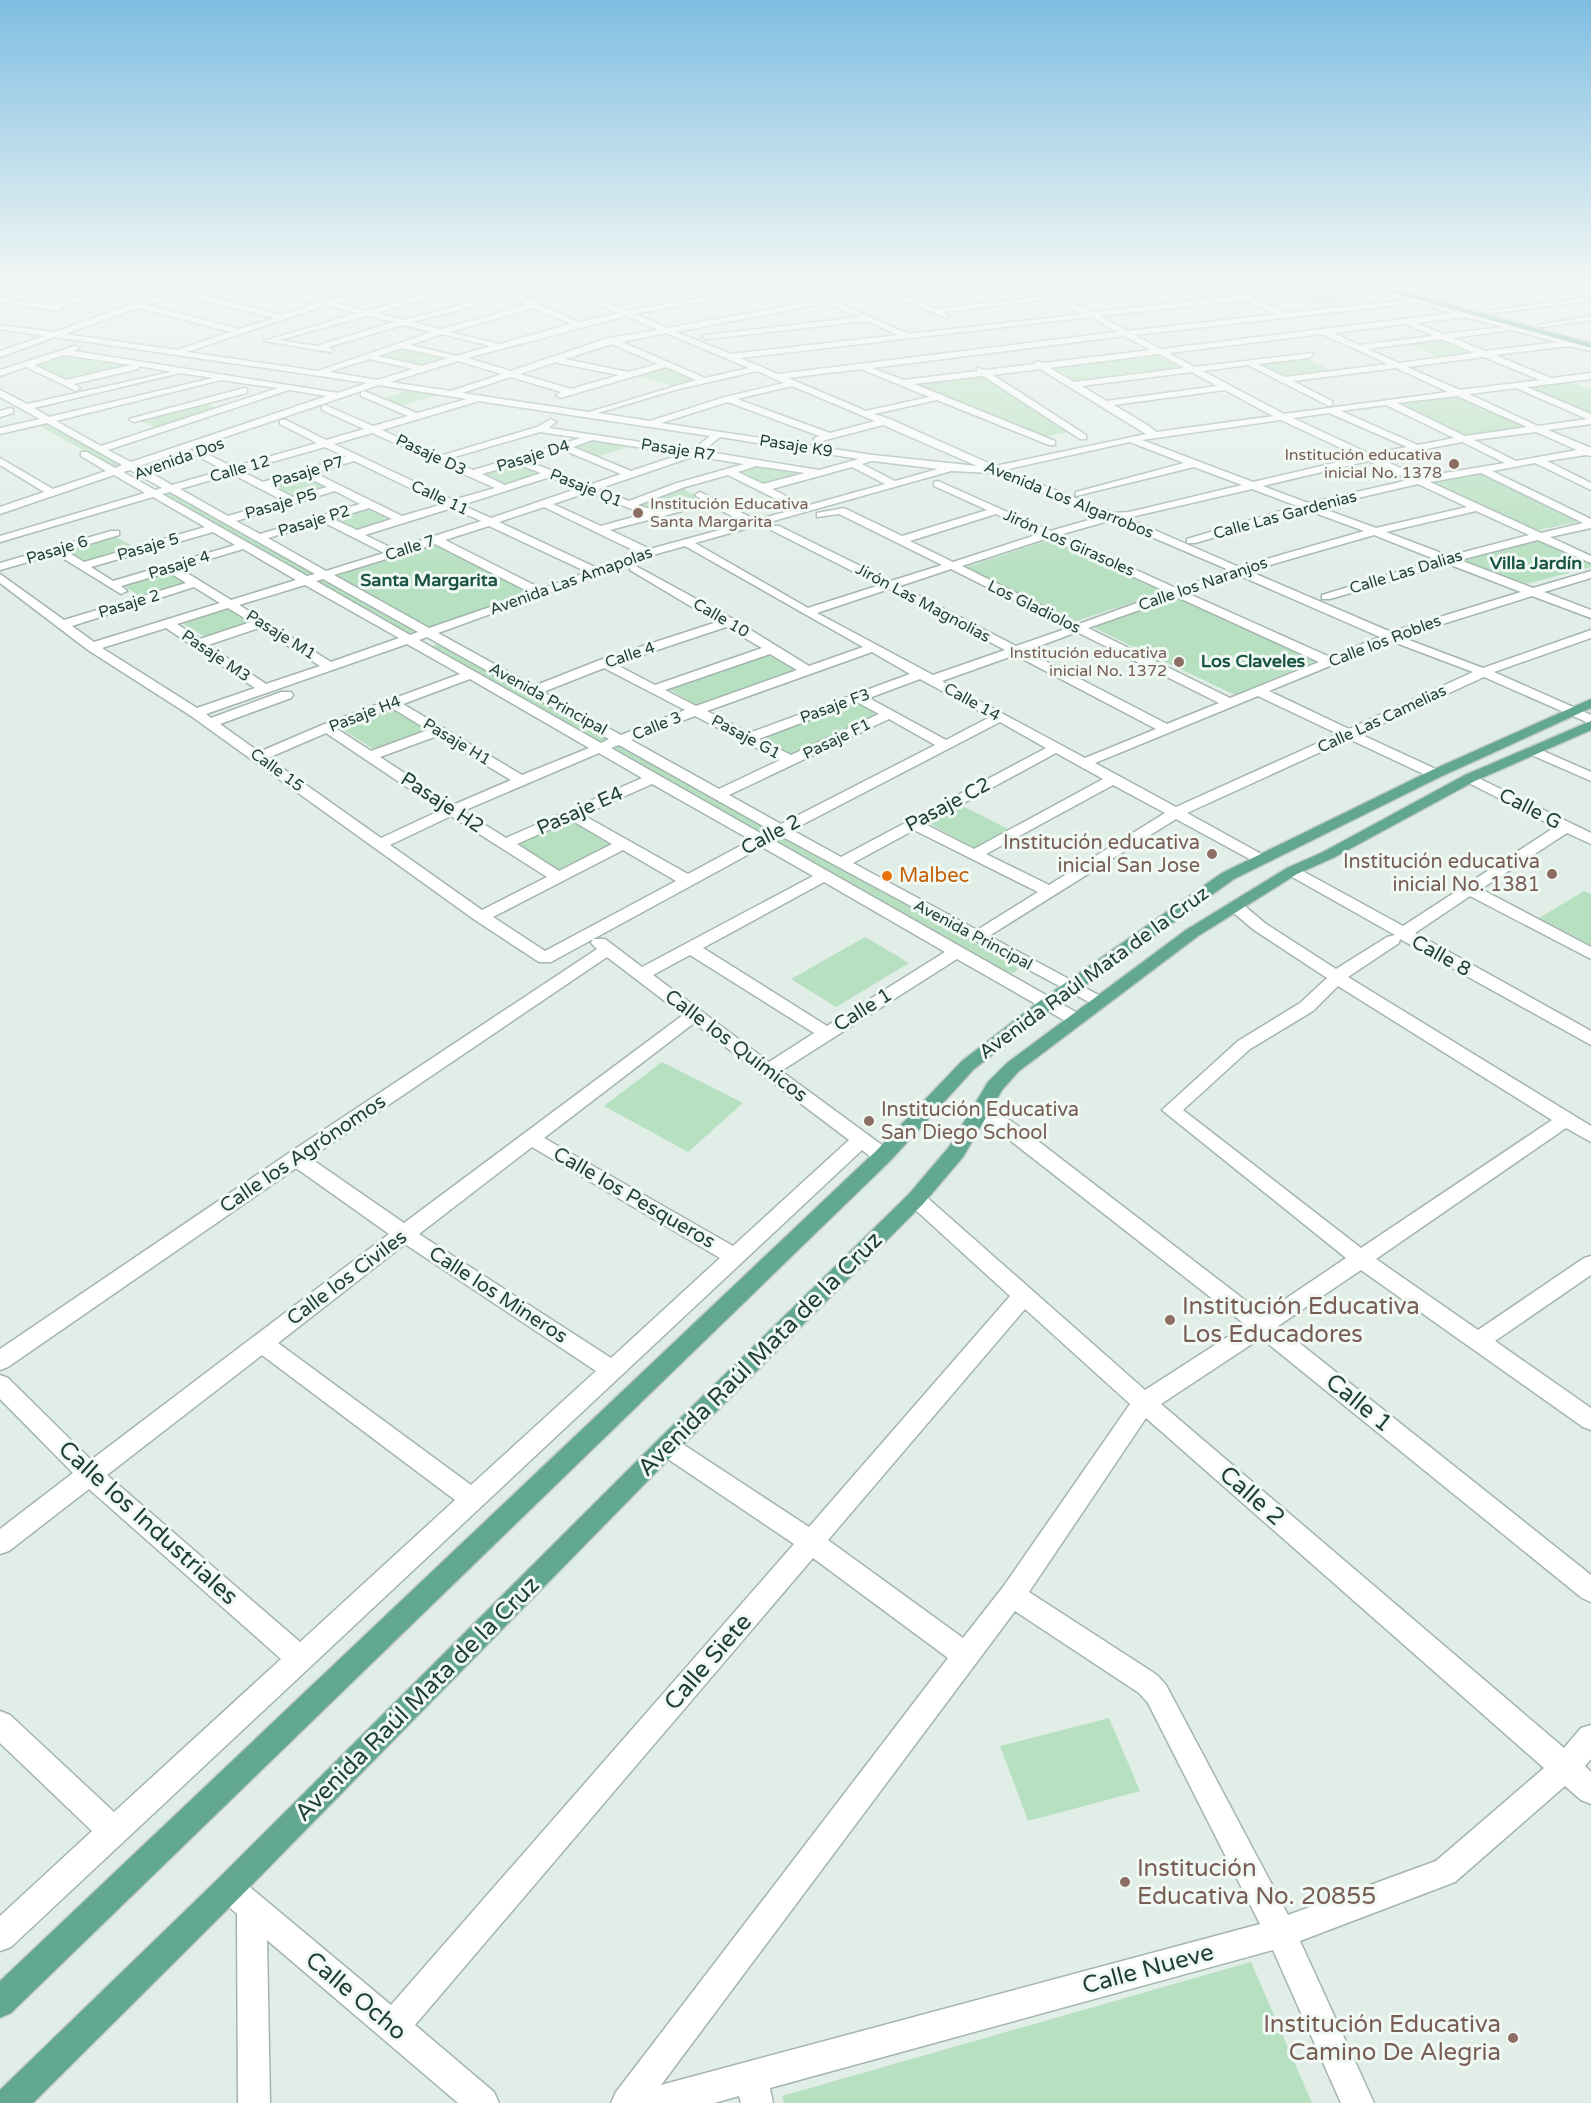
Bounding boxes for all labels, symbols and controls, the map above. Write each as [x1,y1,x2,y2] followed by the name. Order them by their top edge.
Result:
[393,430,469,480] street label: Pasaje D3
[758,430,834,462] street label: Pasaje K9
[131,433,227,485] street label: Avenida Dos
[640,434,716,466] street label: Pasaje R7
[494,435,572,477] street label: Pasaje D4
[1284,445,1442,483] place label: Institución educativa inicial No. 1378
[208,451,272,487] street label: Calle 12
[270,452,346,492] street label: Pasaje P7
[981,457,1157,543] street label: Avenida Los Algarrobos
[1447,457,1461,471] marker: Institución educativa inicial No. 1378
[547,464,625,512] street label: Pasaje Q1
[408,476,472,520] street label: Calle 11
[243,484,319,524] street label: Pasaje P5
[1211,486,1359,544] street label: Calle Las Gardenias
[650,494,808,532] place label: Institución Educativa Santa Margarita
[276,501,352,541] street label: Pasaje P2
[1000,505,1138,581] street label: Jirón Los Girasoles
[631,506,645,520] marker: Institución Educativa Santa Margarita
[115,529,181,565] street label: Pasaje 5
[24,531,90,569] street label: Pasaje 6
[382,531,438,565] street label: Calle 7
[487,542,655,620] street label: Avenida Las Amapolas
[1347,545,1465,599] street label: Calle Las Dalias
[146,546,212,584] street label: Pasaje 4
[1490,552,1582,574] district label: Villa Jardín
[1136,553,1270,615] street label: Calle los Naranjos
[852,559,994,647] street label: Jirón Las Magnolias
[360,569,498,591] district label: Santa Margarita
[984,576,1084,638] street label: Los Gladiolos
[96,585,162,623] street label: Pasaje 2
[689,594,753,642] street label: Calle 10
[242,606,320,664] street label: Pasaje M1
[1326,610,1444,672] street label: Calle los Robles
[178,626,254,686] street label: Pasaje M3
[602,637,658,673] street label: Calle 4
[1009,643,1167,681] place label: Institución educativa inicial No. 1372
[1201,650,1306,672] district label: Los Claveles
[1172,655,1186,669] marker: Institución educativa inicial No. 1372
[486,658,610,740] street label: Avenida Principal
[940,678,1004,726] street label: Calle 14
[1314,680,1450,758] street label: Calle Las Camelias
[797,684,873,728] street label: Pasaje F3
[326,691,404,737] street label: Pasaje H4
[629,707,685,745] street label: Calle 3
[708,710,784,764] street label: Pasaje G1
[420,714,494,770] street label: Pasaje H1
[800,714,874,764] street label: Pasaje F1
[246,744,308,796] street label: Calle 15
[396,767,488,839] street label: Pasaje H2
[901,773,995,837] street label: Pasaje C2
[533,781,627,841] street label: Pasaje E4
[1495,783,1565,835] street label: Calle G
[737,809,805,861] street label: Calle 2
[1003,831,1200,878] place label: Institución educativa inicial San Jose
[1205,847,1219,861] marker: Institución educativa inicial San Jose
[1343,850,1540,897] place label: Institución educativa inicial No. 1381
[899,864,969,888] place label: Malbec
[1545,867,1559,881] marker: Institución educativa inicial No. 1381
[880,869,894,883] marker: Malbec
[974,881,1214,1065] street label: Avenida Raúl Mata de la Cruz
[910,895,1036,975] street label: Avenida Principal
[1407,930,1475,982] street label: Calle 8
[829,983,897,1037] street label: Calle 1
[660,985,812,1107] street label: Calle los Químicos
[216,1090,390,1218] street label: Calle los Agrónomos
[881,1098,1079,1145] place label: Institución Educativa San Diego School
[862,1114,876,1128] marker: Institución Educativa San Diego School
[549,1142,719,1254] street label: Calle los Pesqueros
[282,1225,412,1331] street label: Calle los Civiles
[632,1226,888,1482] street label: Avenida Raúl Mata de la Cruz
[424,1241,572,1349] street label: Calle los Mineros
[1182,1292,1420,1349] place label: Institución Educativa Los Educadores
[1163,1313,1177,1327] marker: Institución Educativa Los Educadores
[1320,1367,1398,1439] street label: Calle 1
[52,1435,244,1611] street label: Calle los Industriales
[1213,1460,1291,1532] street label: Calle 2
[289,1571,545,1827] street label: Avenida Raúl Mata de la Cruz
[658,1608,758,1716] street label: Calle Siete
[1137,1854,1376,1911] place label: Institución Educativa No. 20855
[1118,1875,1132,1889] marker: Institución Educativa No. 20855
[1079,1938,1217,2000] street label: Calle Nueve
[300,1945,412,2047] street label: Calle Ocho
[1263,2010,1501,2067] place label: Institución Educativa Camino De Alegria
[1506,2031,1520,2045] marker: Institución Educativa Camino De Alegria

